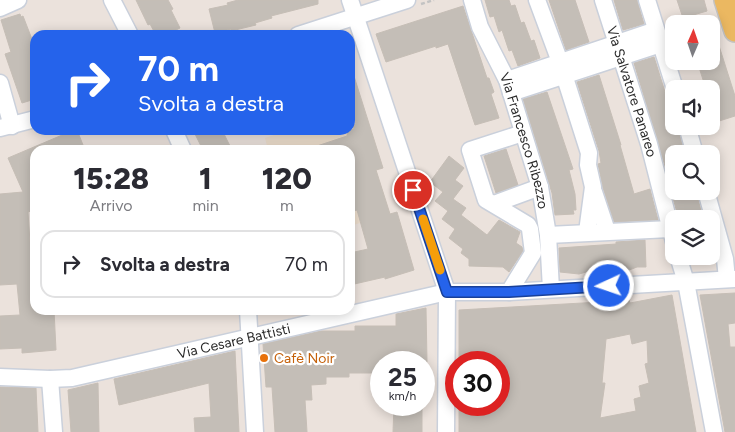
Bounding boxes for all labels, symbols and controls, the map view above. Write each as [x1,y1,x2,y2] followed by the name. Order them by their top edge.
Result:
[665,15,720,70] north arrow
[665,15,720,265] map controls
[603,24,660,159] street label: Via Salvatore Panareo
[138,48,219,90] text: 70 m
[55,50,120,115] icon: right
[496,70,552,210] street label: Via Francesco Ribezzo
[665,80,720,135] button: sound
[138,90,284,117] text: Svolta a destra
[665,145,720,200] button: search
[73,160,149,197] text: 15:28
[199,160,212,197] text: 1
[262,160,312,197] text: 120
[392,169,434,211] pin
[399,176,427,204] icon: arrive
[90,196,133,215] text: Arrivo
[192,196,219,215] text: min
[280,196,294,215] text: m
[665,210,720,265] button: layers
[57,250,85,278] icon: right
[100,253,230,276] text: Svolta a destra
[285,253,328,276] text: 70 m
[582,259,634,311] position arrow
[176,320,292,362] street label: Via Cesare Battisti
[274,350,335,367] place label: Cafè Noir
[445,351,510,416] speed limit sign: 30
[258,352,270,364] marker: Cafè Noir
[388,362,417,392] text: 25
[389,389,416,403] text: km/h

